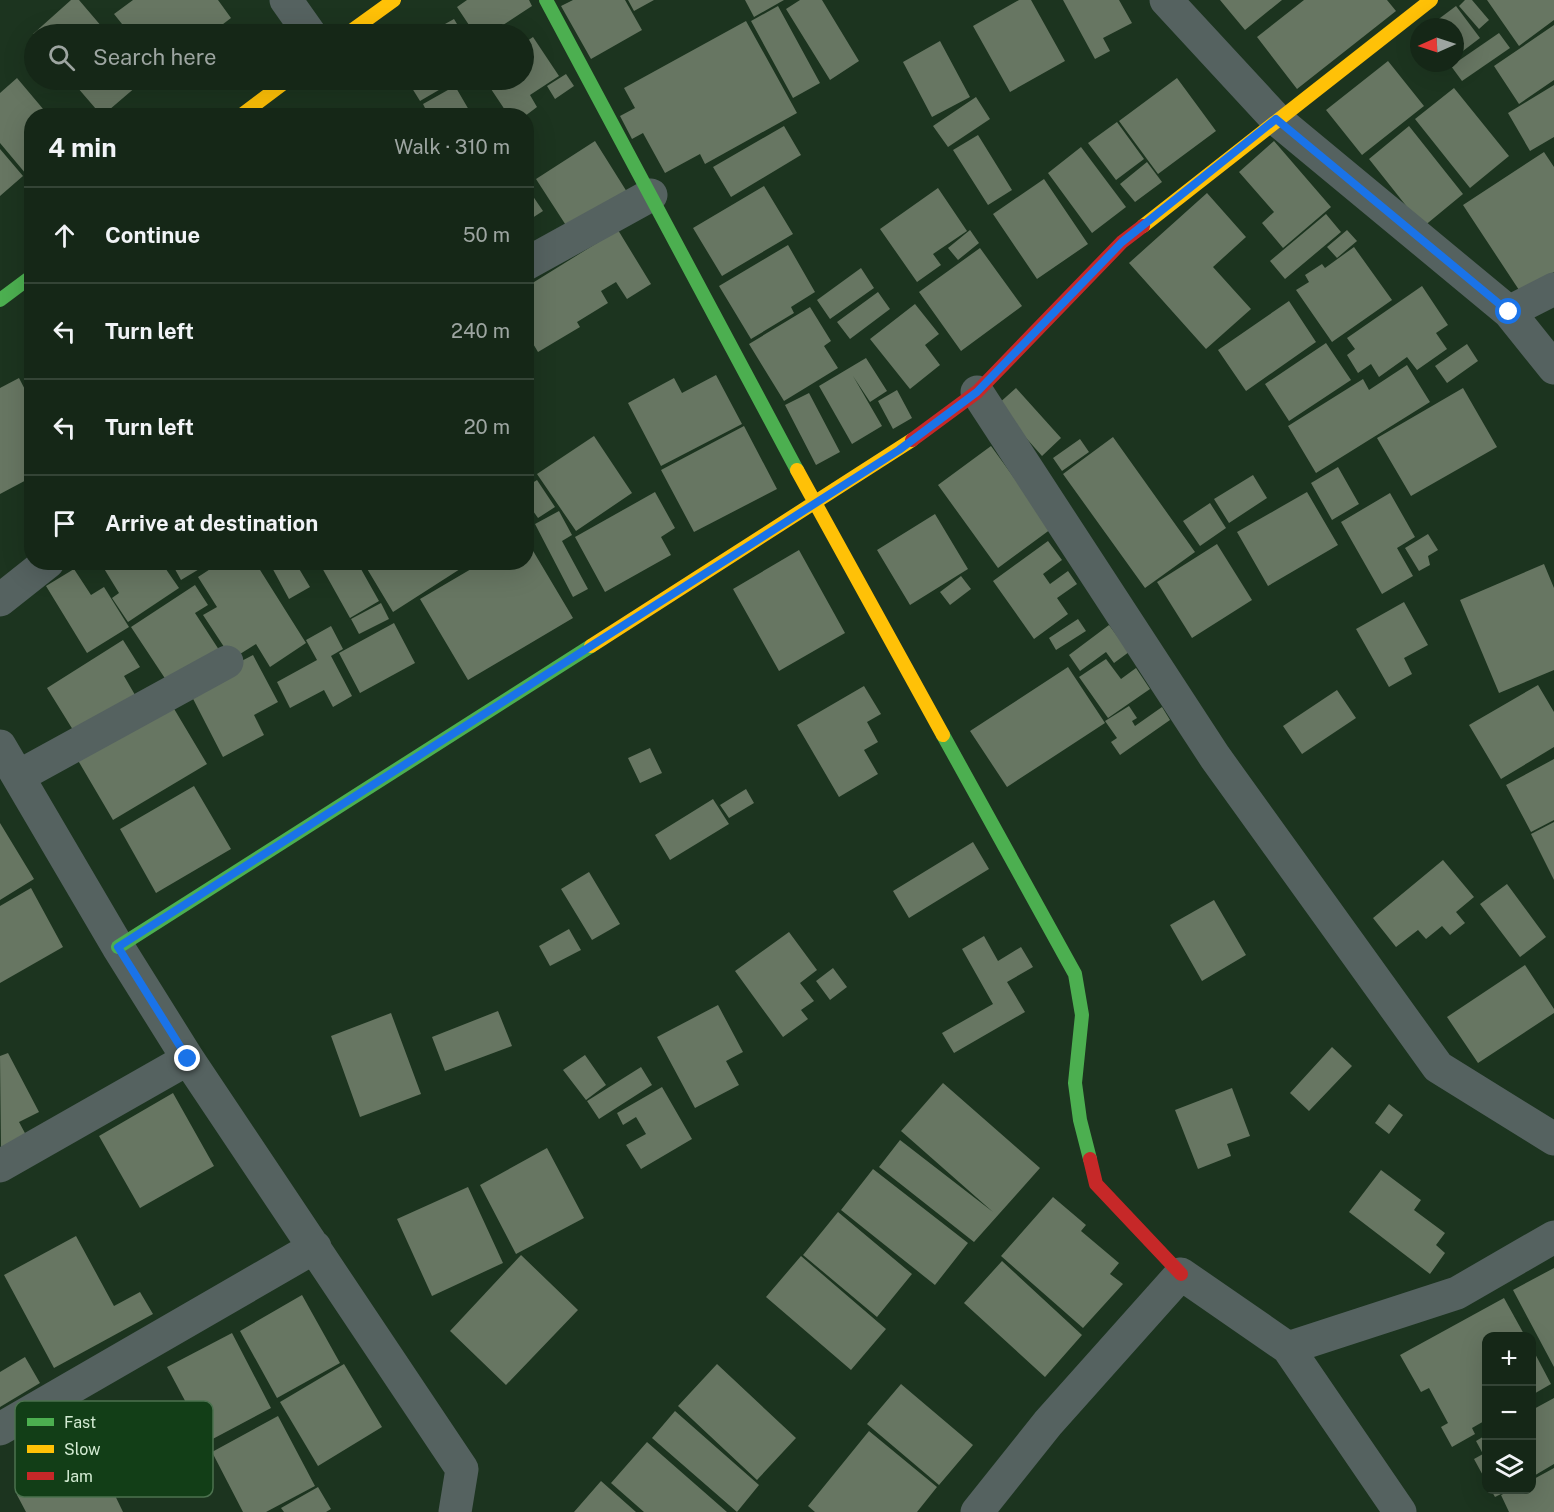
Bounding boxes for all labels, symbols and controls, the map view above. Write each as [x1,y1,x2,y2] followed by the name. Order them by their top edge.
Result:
[1410,18,1464,72] north arrow
[24,24,534,90] search box
[45,41,78,74] icon: search
[93,44,217,70] text: Search here
[48,132,117,163] text: 4 min
[394,135,510,159] text: Walk · 310 m
[48,219,81,252] icon: ahead
[105,222,200,248] text: Continue
[463,223,510,247] text: 50 m
[1495,298,1521,324] route start
[48,315,81,348] icon: left
[105,318,194,344] text: Turn left
[451,319,510,343] text: 240 m
[48,411,81,444] icon: left
[105,414,194,440] text: Turn left
[464,415,510,439] text: 20 m
[48,507,81,540] icon: arrive
[105,510,318,536] text: Arrive at destination
[174,1045,200,1071] route end
[1482,1332,1536,1494] map controls
[1482,1332,1536,1386] button: +
[1482,1386,1536,1440] button: −
[15,1401,213,1497] legend
[64,1413,96,1432] text: Fast
[64,1440,101,1459] text: Slow
[1482,1440,1536,1494] button: layers
[64,1467,93,1486] text: Jam

